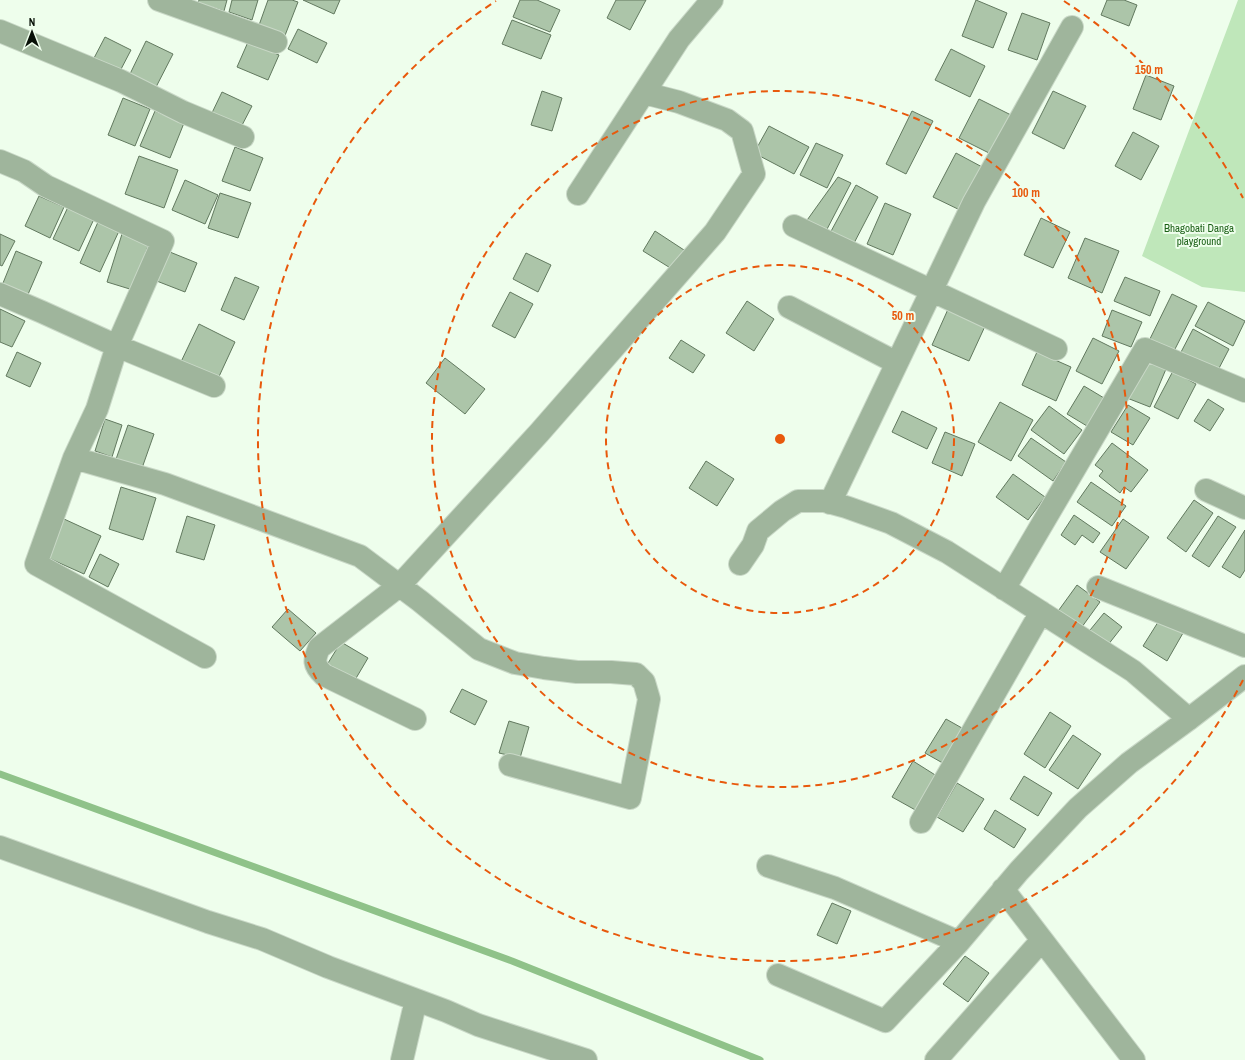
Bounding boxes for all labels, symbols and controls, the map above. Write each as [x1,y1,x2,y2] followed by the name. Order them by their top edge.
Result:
[12,12,52,52] north arrow
[29,15,35,29] text: N
[1135,62,1163,78] text: 150 m
[1012,185,1040,201] text: 100 m
[1164,221,1234,248] park label: Bhagobati Danga playground
[892,308,914,324] text: 50 m
[773,432,787,446] centre of rings

